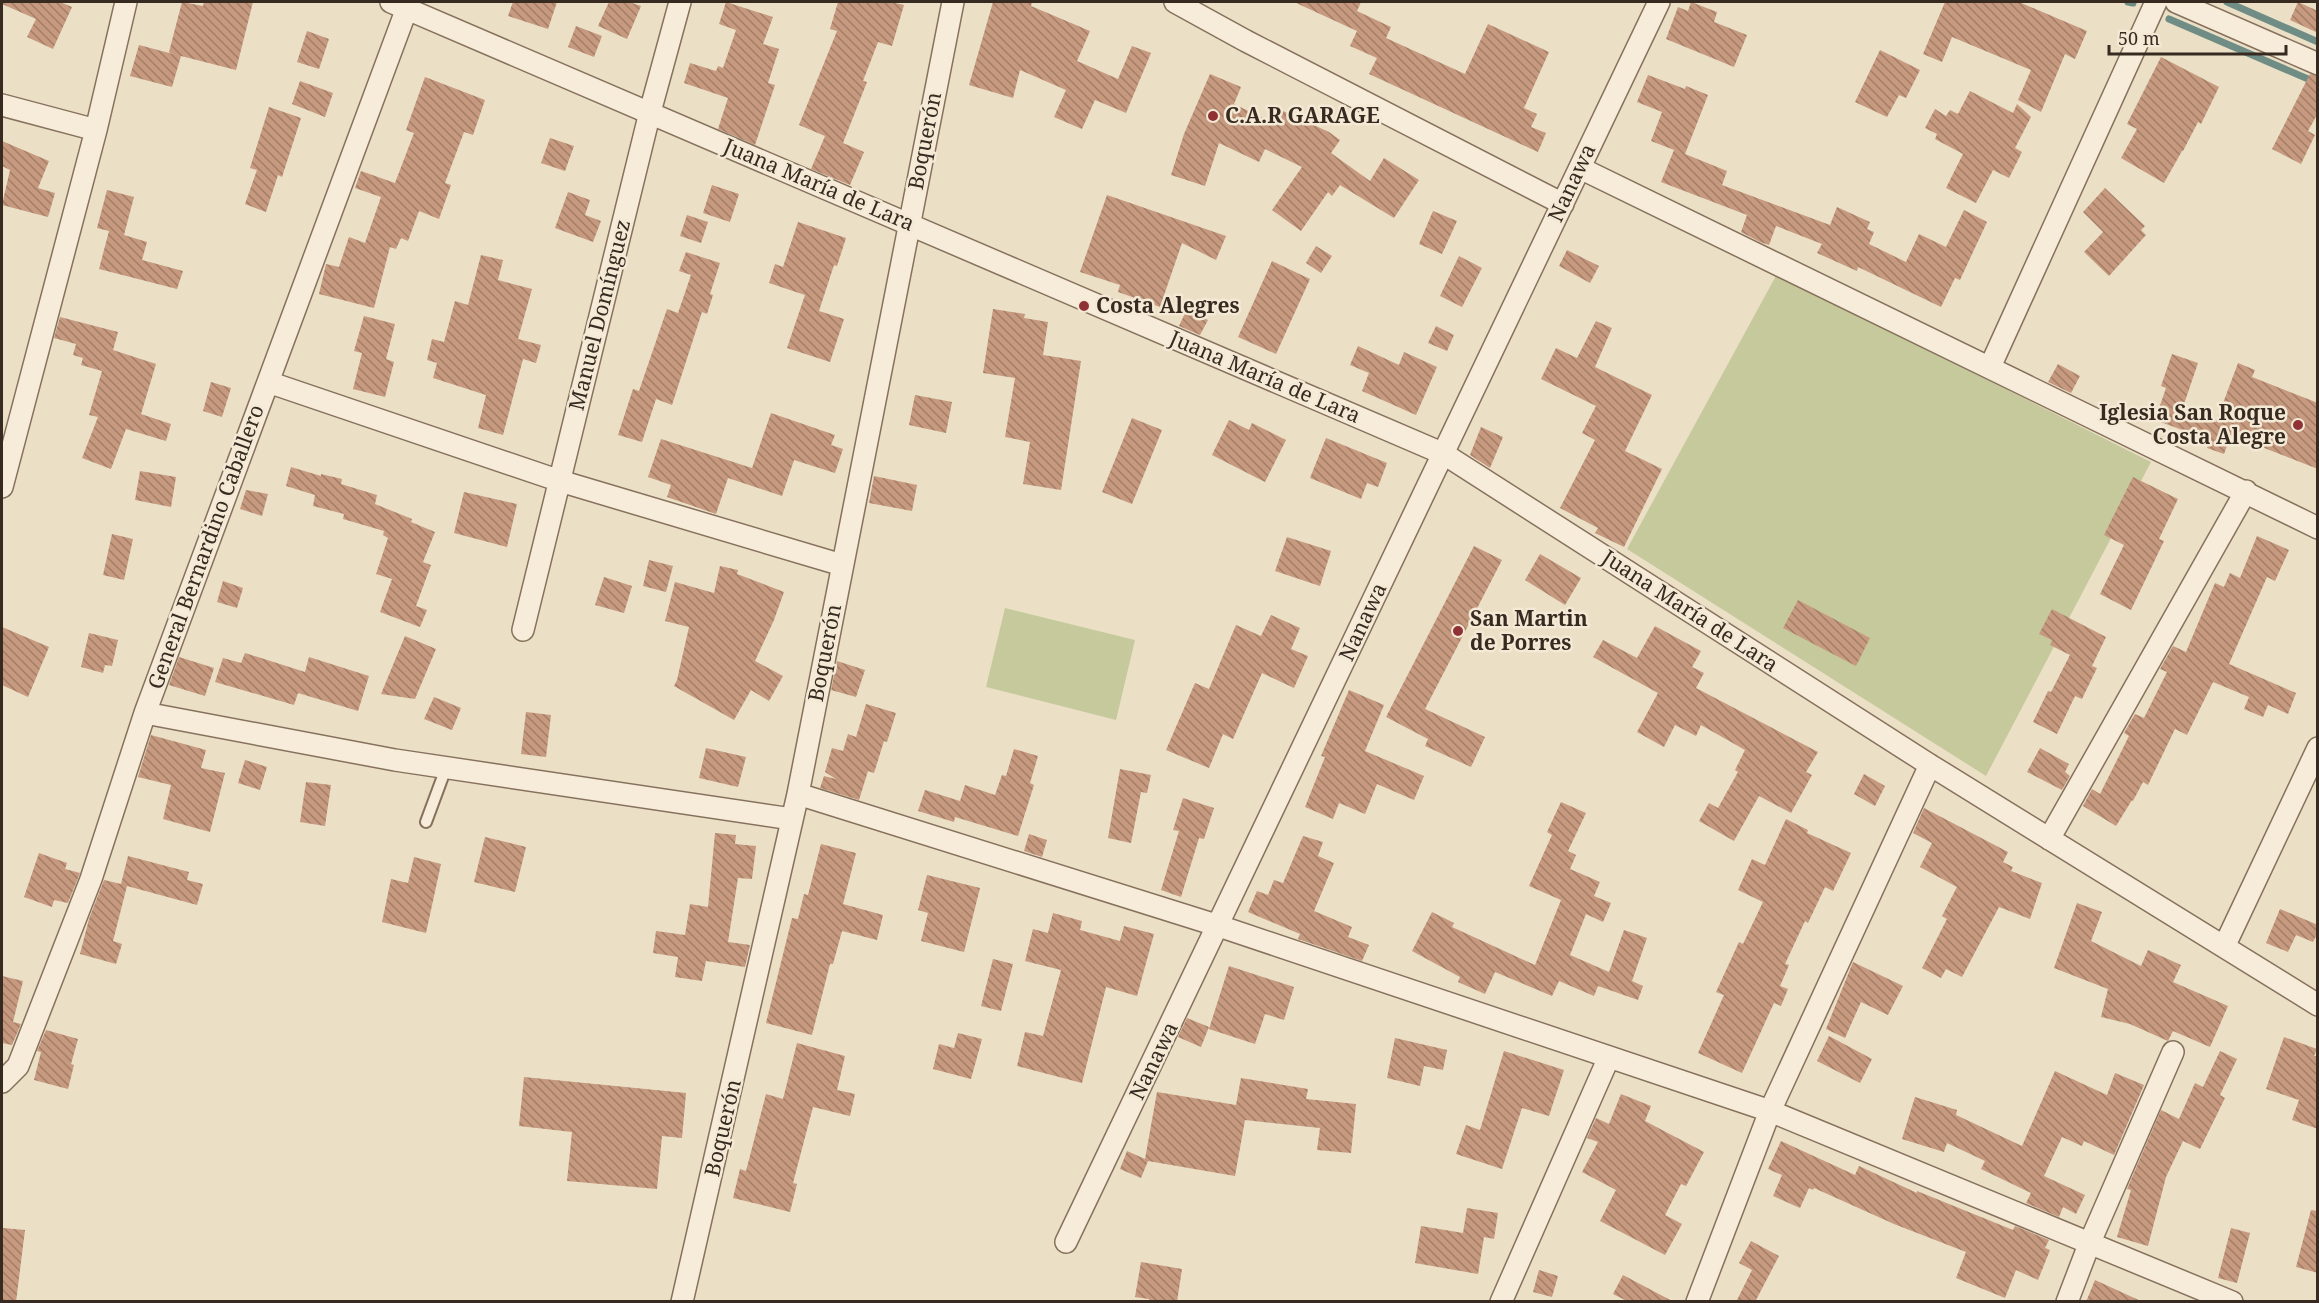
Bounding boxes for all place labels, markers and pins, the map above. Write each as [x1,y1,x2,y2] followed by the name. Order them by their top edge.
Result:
[1225,101,1380,129] place label: C.A.R GARAGE
[1206,109,1220,123] marker: C.A.R GARAGE
[1096,291,1240,319] place label: Costa Alegres
[1077,299,1091,313] marker: Costa Alegres
[2099,398,2286,450] place label: Iglesia San Roque Costa Alegre
[2291,418,2305,432] marker: Iglesia San Roque Costa Alegre
[1470,604,1588,656] place label: San Martin de Porres
[1451,624,1465,638] marker: San Martin de Porres

